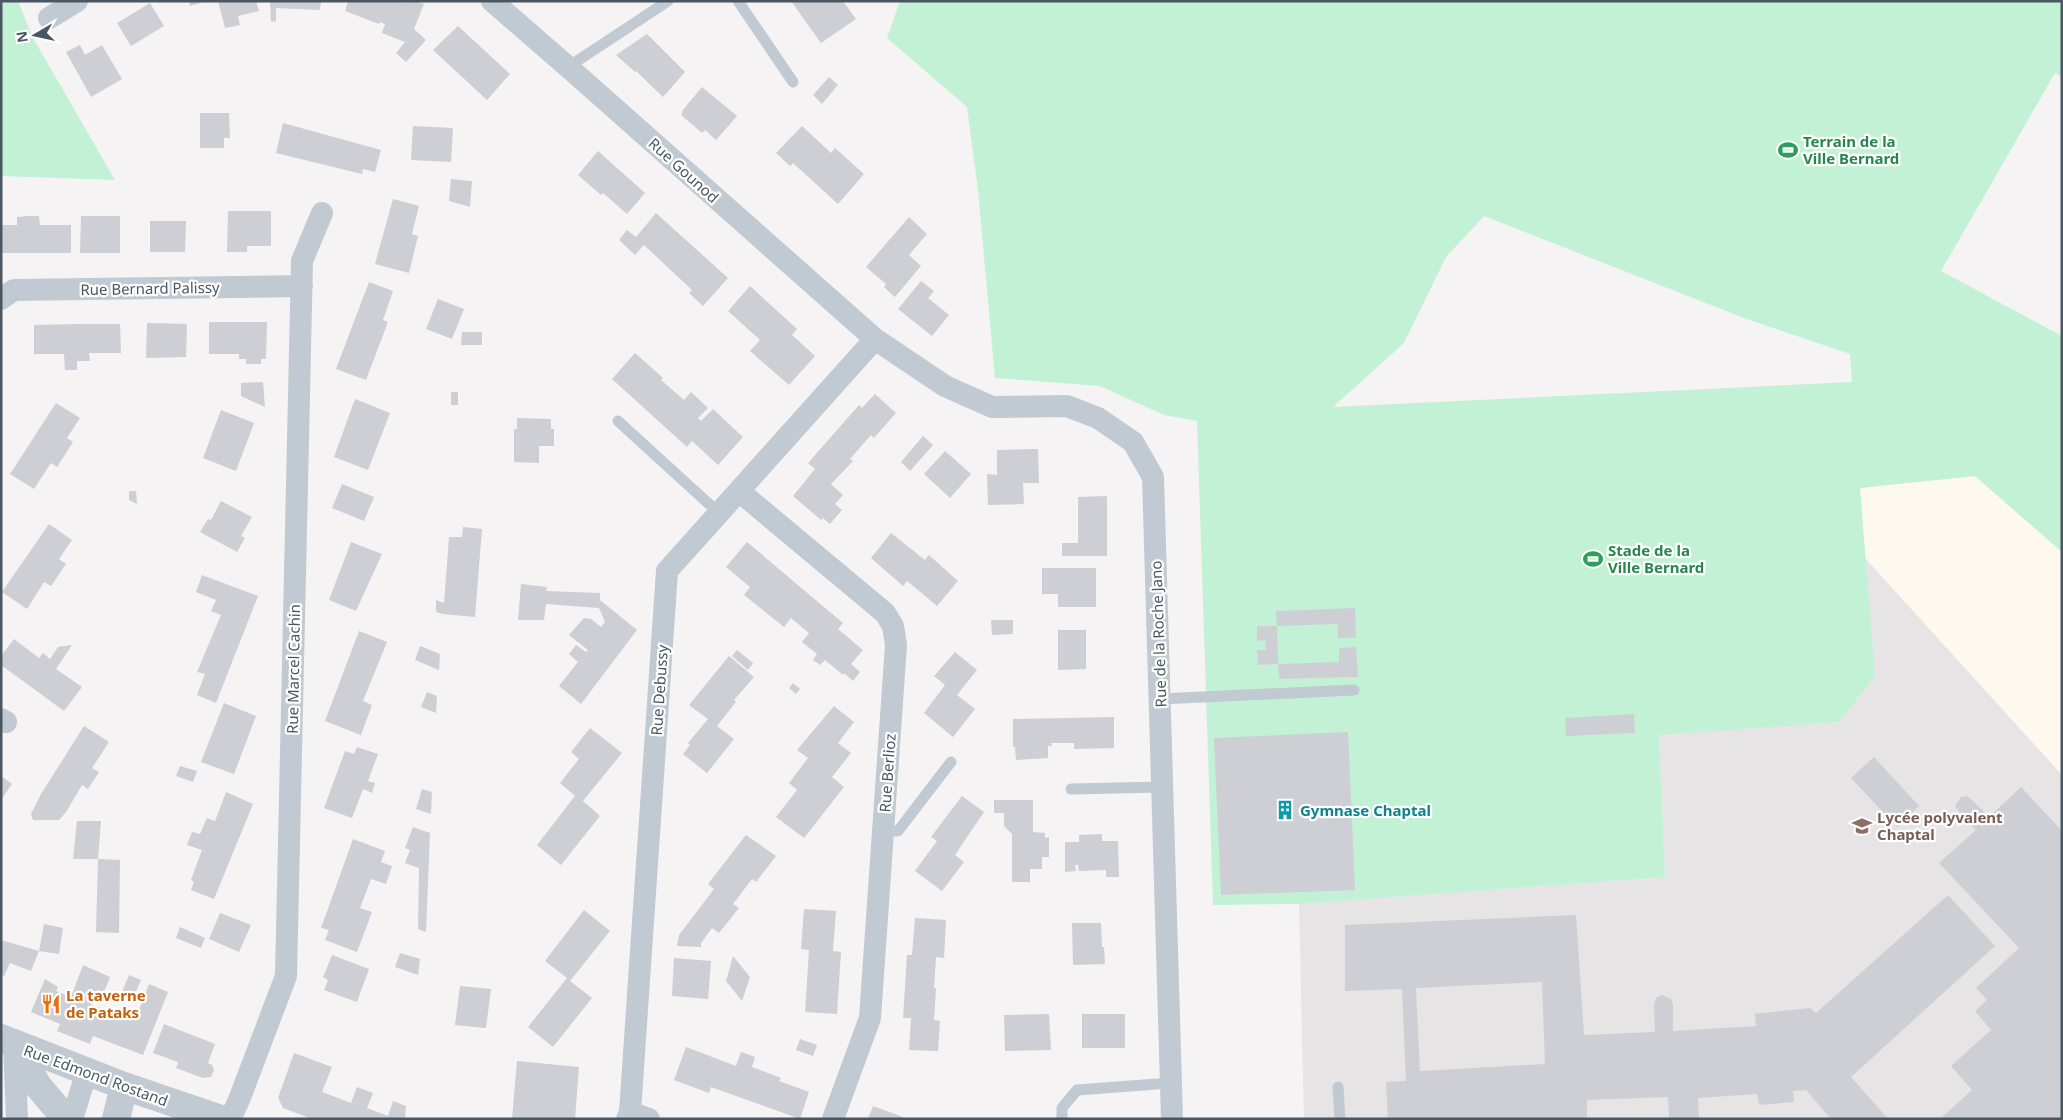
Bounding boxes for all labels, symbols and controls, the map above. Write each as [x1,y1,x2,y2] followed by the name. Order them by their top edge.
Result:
[10,10,60,60] north arrow
[11,30,32,44] text: N
[1803,131,1899,168] place label: Terrain de la Ville Bernard
[645,133,723,207] street label: Rue Gounod
[1777,139,1799,161] sports icon: Terrain de la Ville Bernard
[80,277,220,299] street label: Rue Bernard Palissy
[1608,540,1704,577] place label: Stade de la Ville Bernard
[1582,548,1604,570] sports icon: Stade de la Ville Bernard
[1145,560,1171,708] street label: Rue de la Roche Jano
[282,604,304,734] street label: Rue Marcel Cachin
[646,644,672,736] street label: Rue Debussy
[874,733,900,813] street label: Rue Berlioz
[1274,799,1296,821] building icon: Gymnase Chaptal
[1300,800,1431,820] place label: Gymnase Chaptal
[1877,807,2003,844] place label: Lycée polyvalent Chaptal
[1851,815,1873,837] school or university icon: Lycée polyvalent Chaptal
[66,985,146,1022] place label: La taverne de Pataks
[40,993,62,1015] restaurant icon: La taverne de Pataks
[21,1040,171,1110] street label: Rue Edmond Rostand

